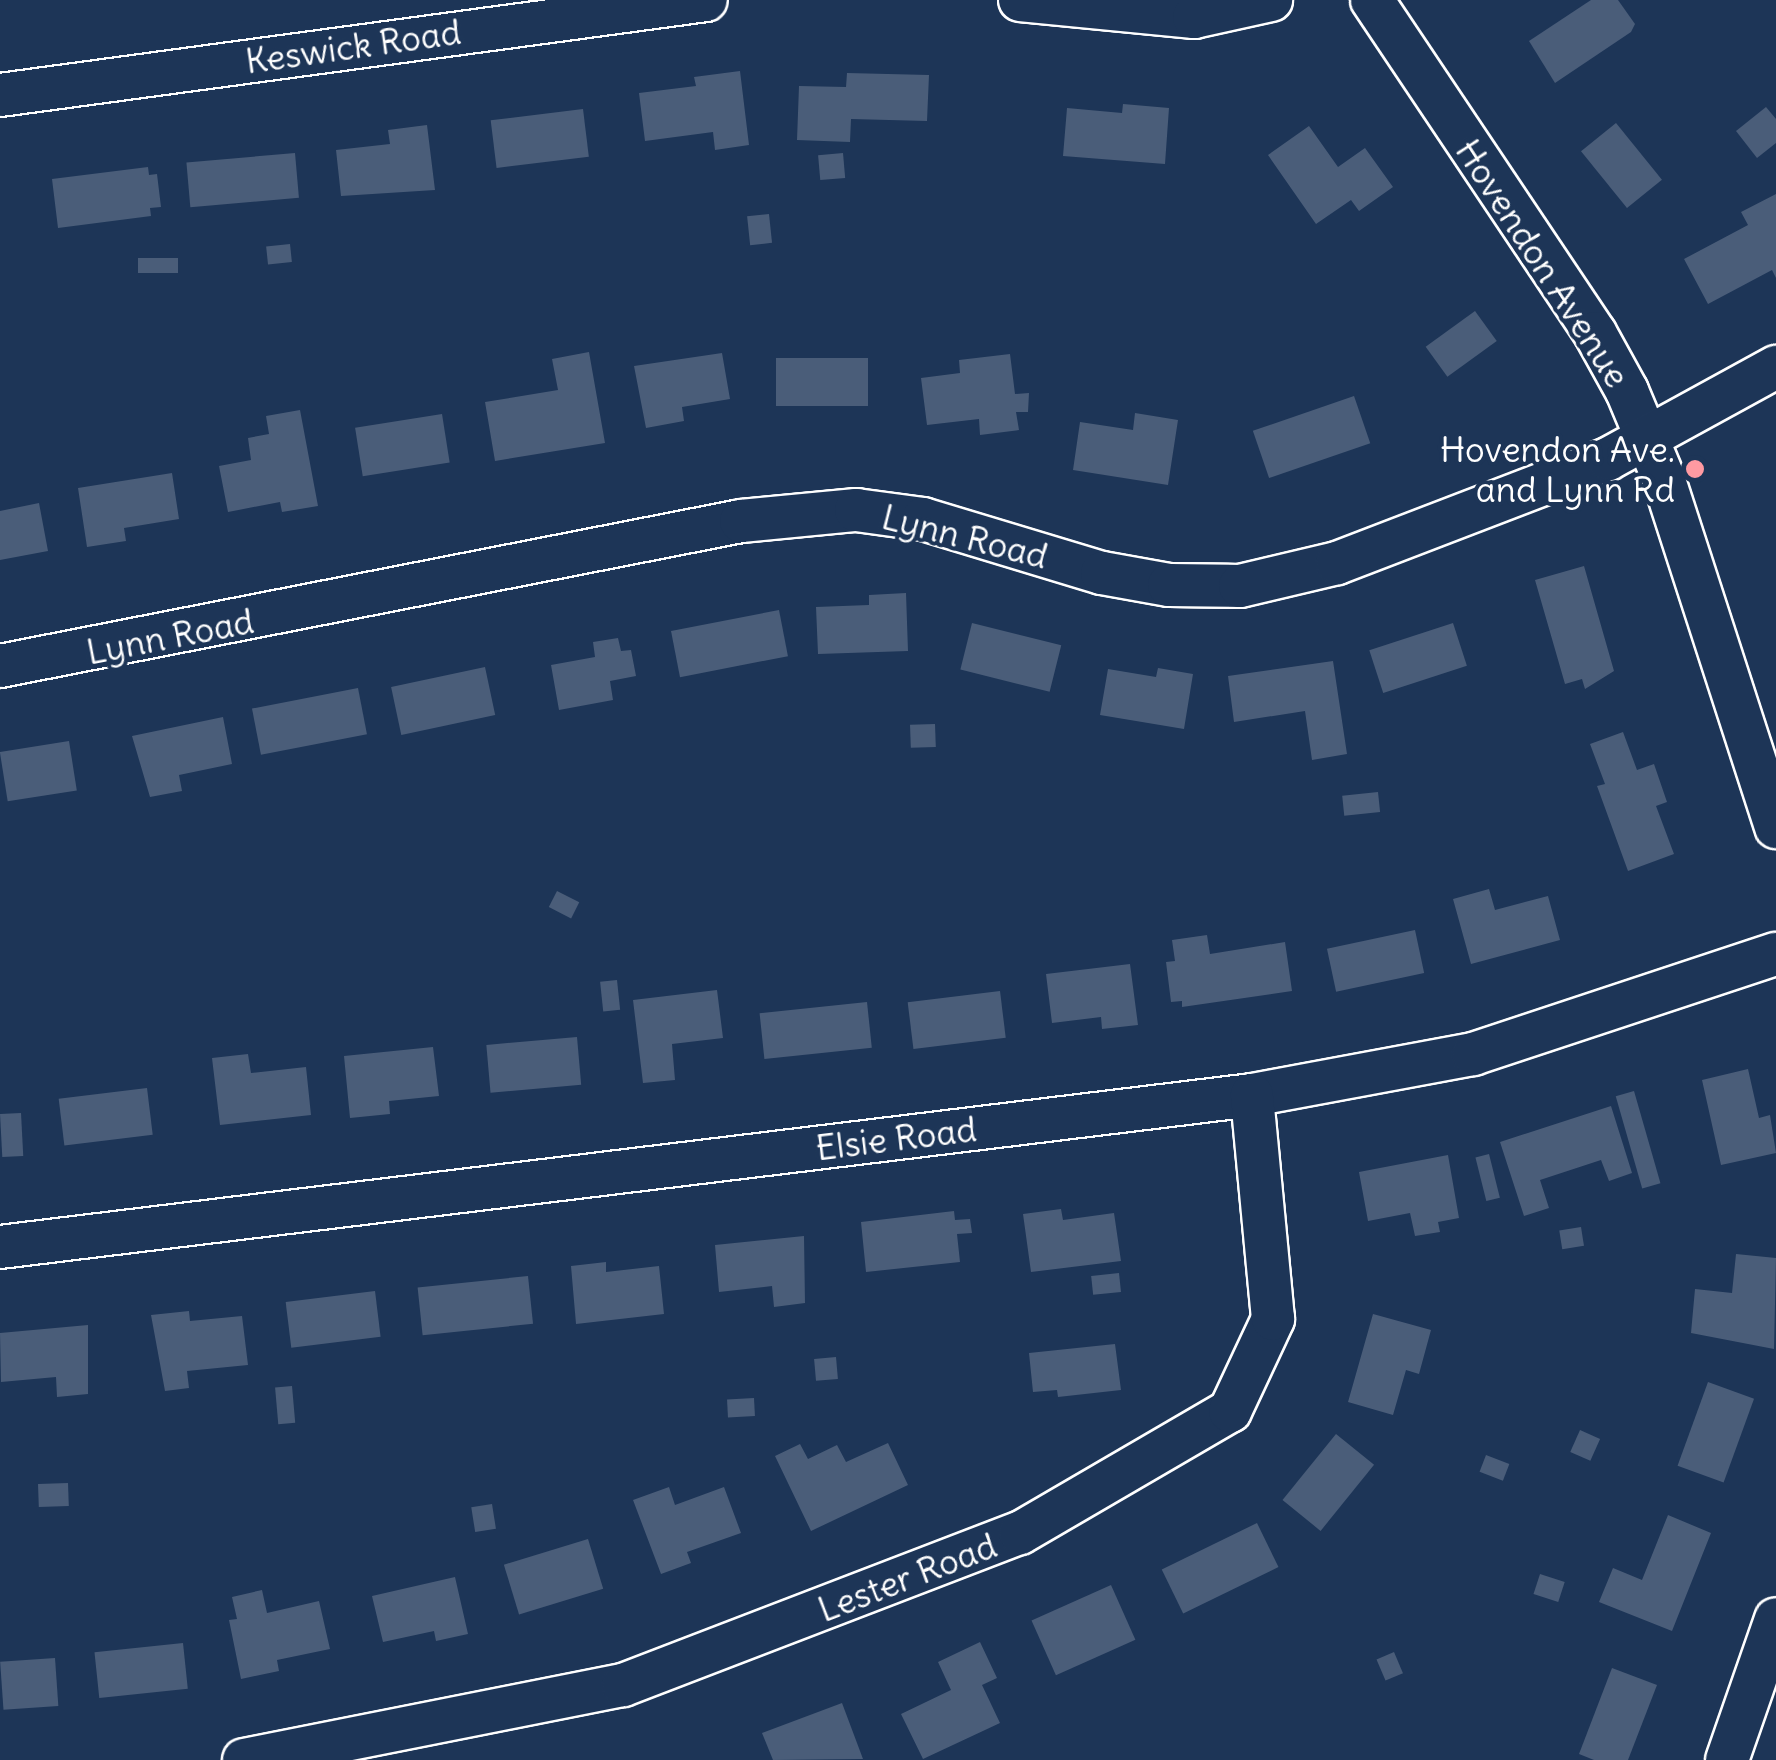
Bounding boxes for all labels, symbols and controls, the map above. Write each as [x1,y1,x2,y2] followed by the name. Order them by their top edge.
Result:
[243,10,463,82] street label: Keswick Road
[1447,131,1639,395] street label: Hovendon Avenue
[1440,428,1675,510] place label: Hovendon Ave. and Lynn Rd
[1684,458,1706,480] marker: Hovendon Ave. and Lynn Rd
[878,495,1052,577] street label: Lynn Road
[83,599,257,673] street label: Lynn Road
[813,1107,979,1169] street label: Elsie Road
[812,1524,1002,1630] street label: Lester Road

